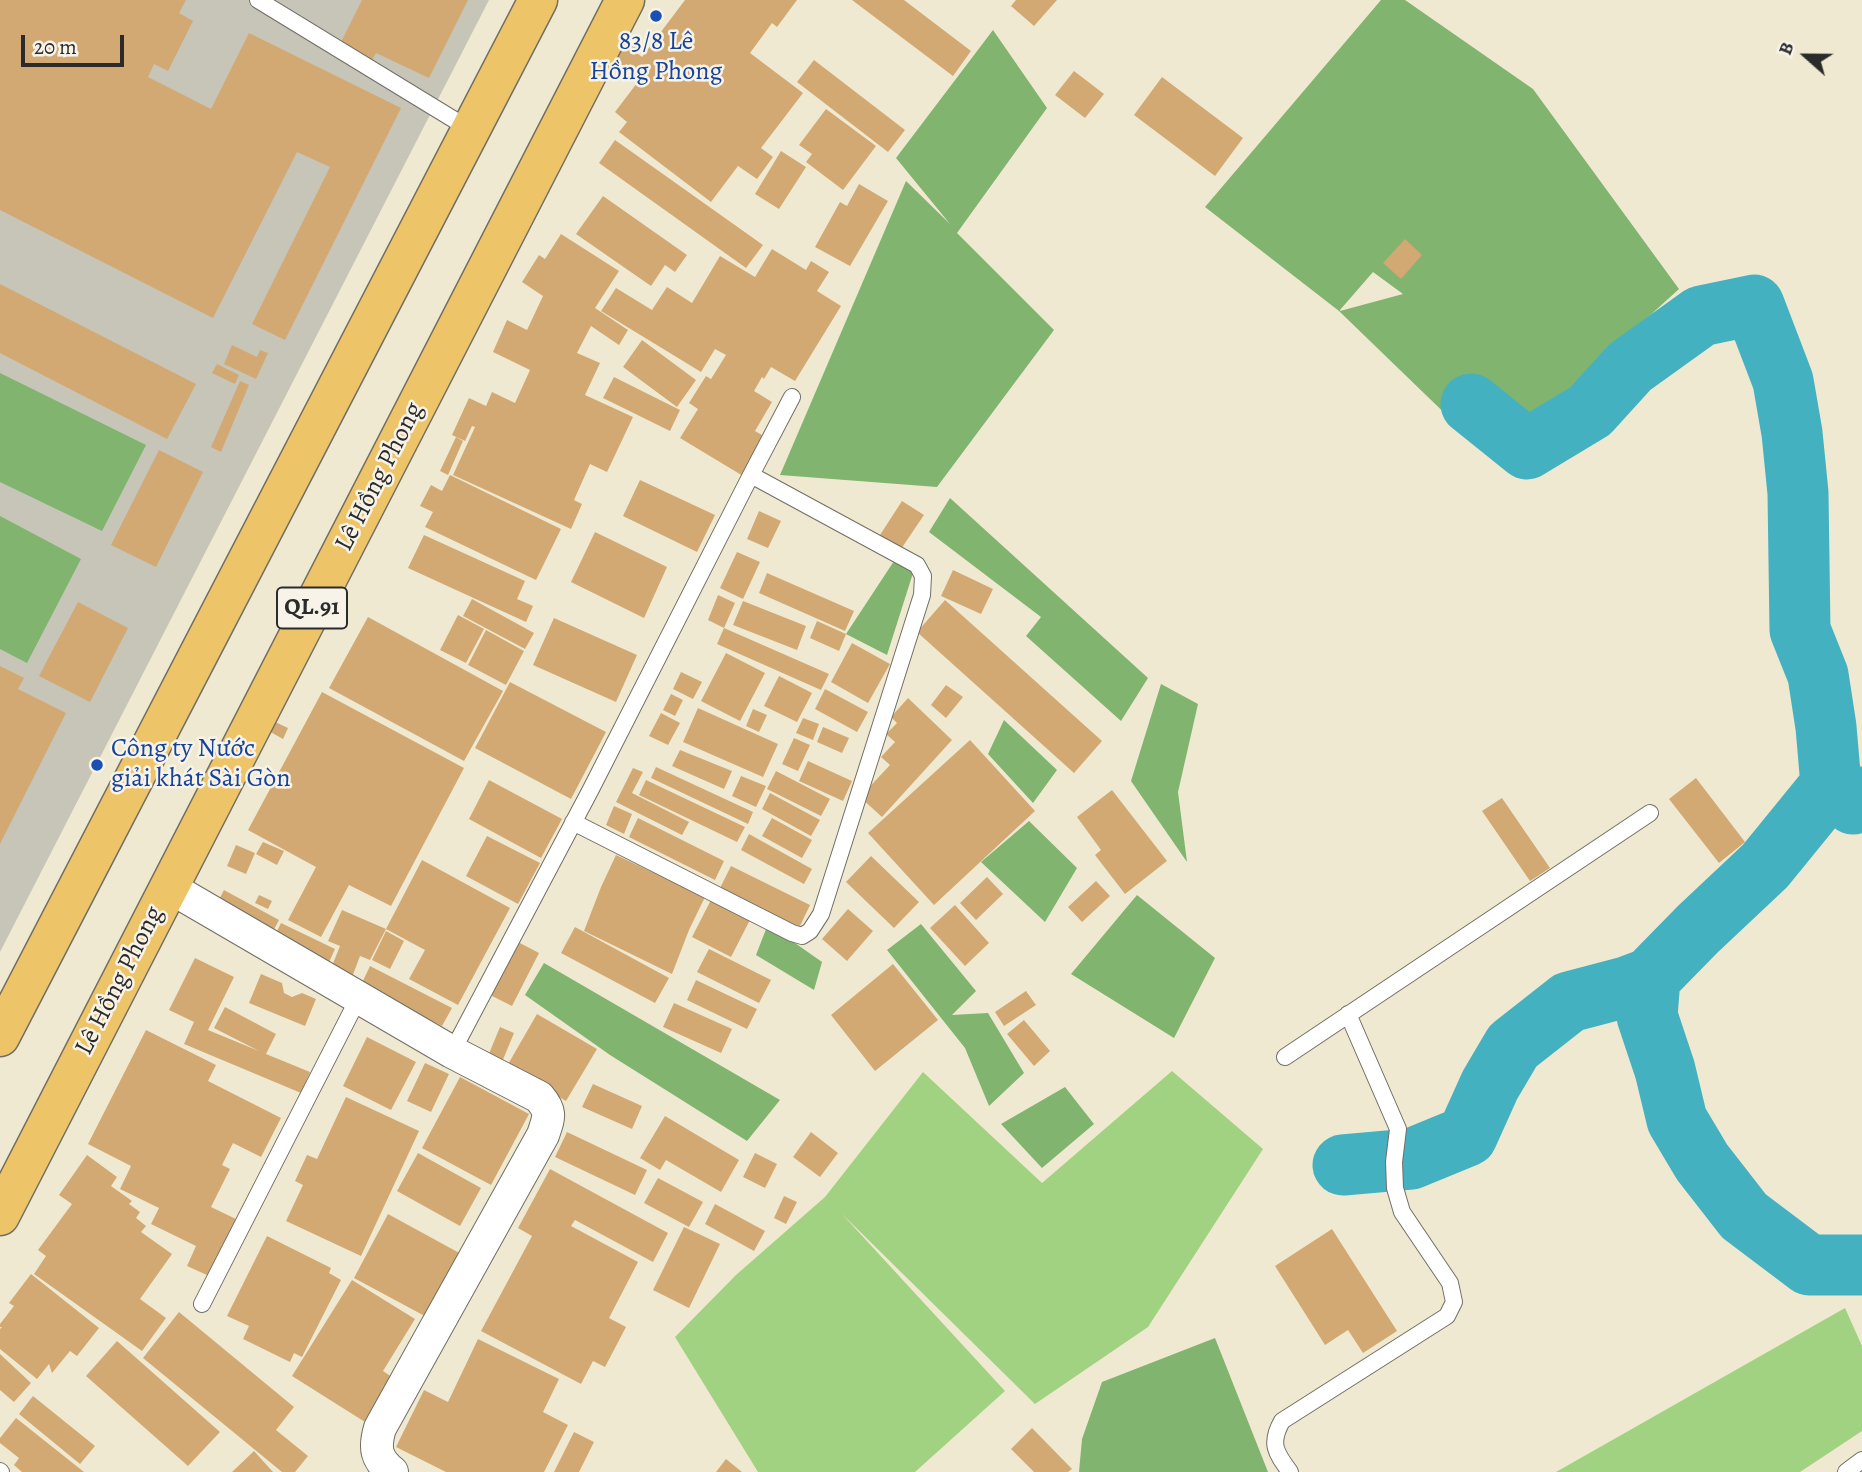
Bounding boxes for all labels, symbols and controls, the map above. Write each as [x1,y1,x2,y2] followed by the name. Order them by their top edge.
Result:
[648,8,664,24] marker: 83/8 Lê Hồng Phong
[24,21,128,65] scale bar
[1771,21,1841,91] north arrow
[590,27,722,88] place label: 83/8 Lê Hồng Phong
[34,33,77,61] text: 20 m
[1772,38,1801,59] text: B
[329,397,431,557] street label: Lê Hồng Phong
[277,588,347,628] road number: QL.91
[111,734,290,796] place label: Công ty Nước giải khát Sài Gòn
[89,757,105,773] marker: Công ty Nước giải khát Sài Gòn
[69,901,171,1061] street label: Lê Hồng Phong

